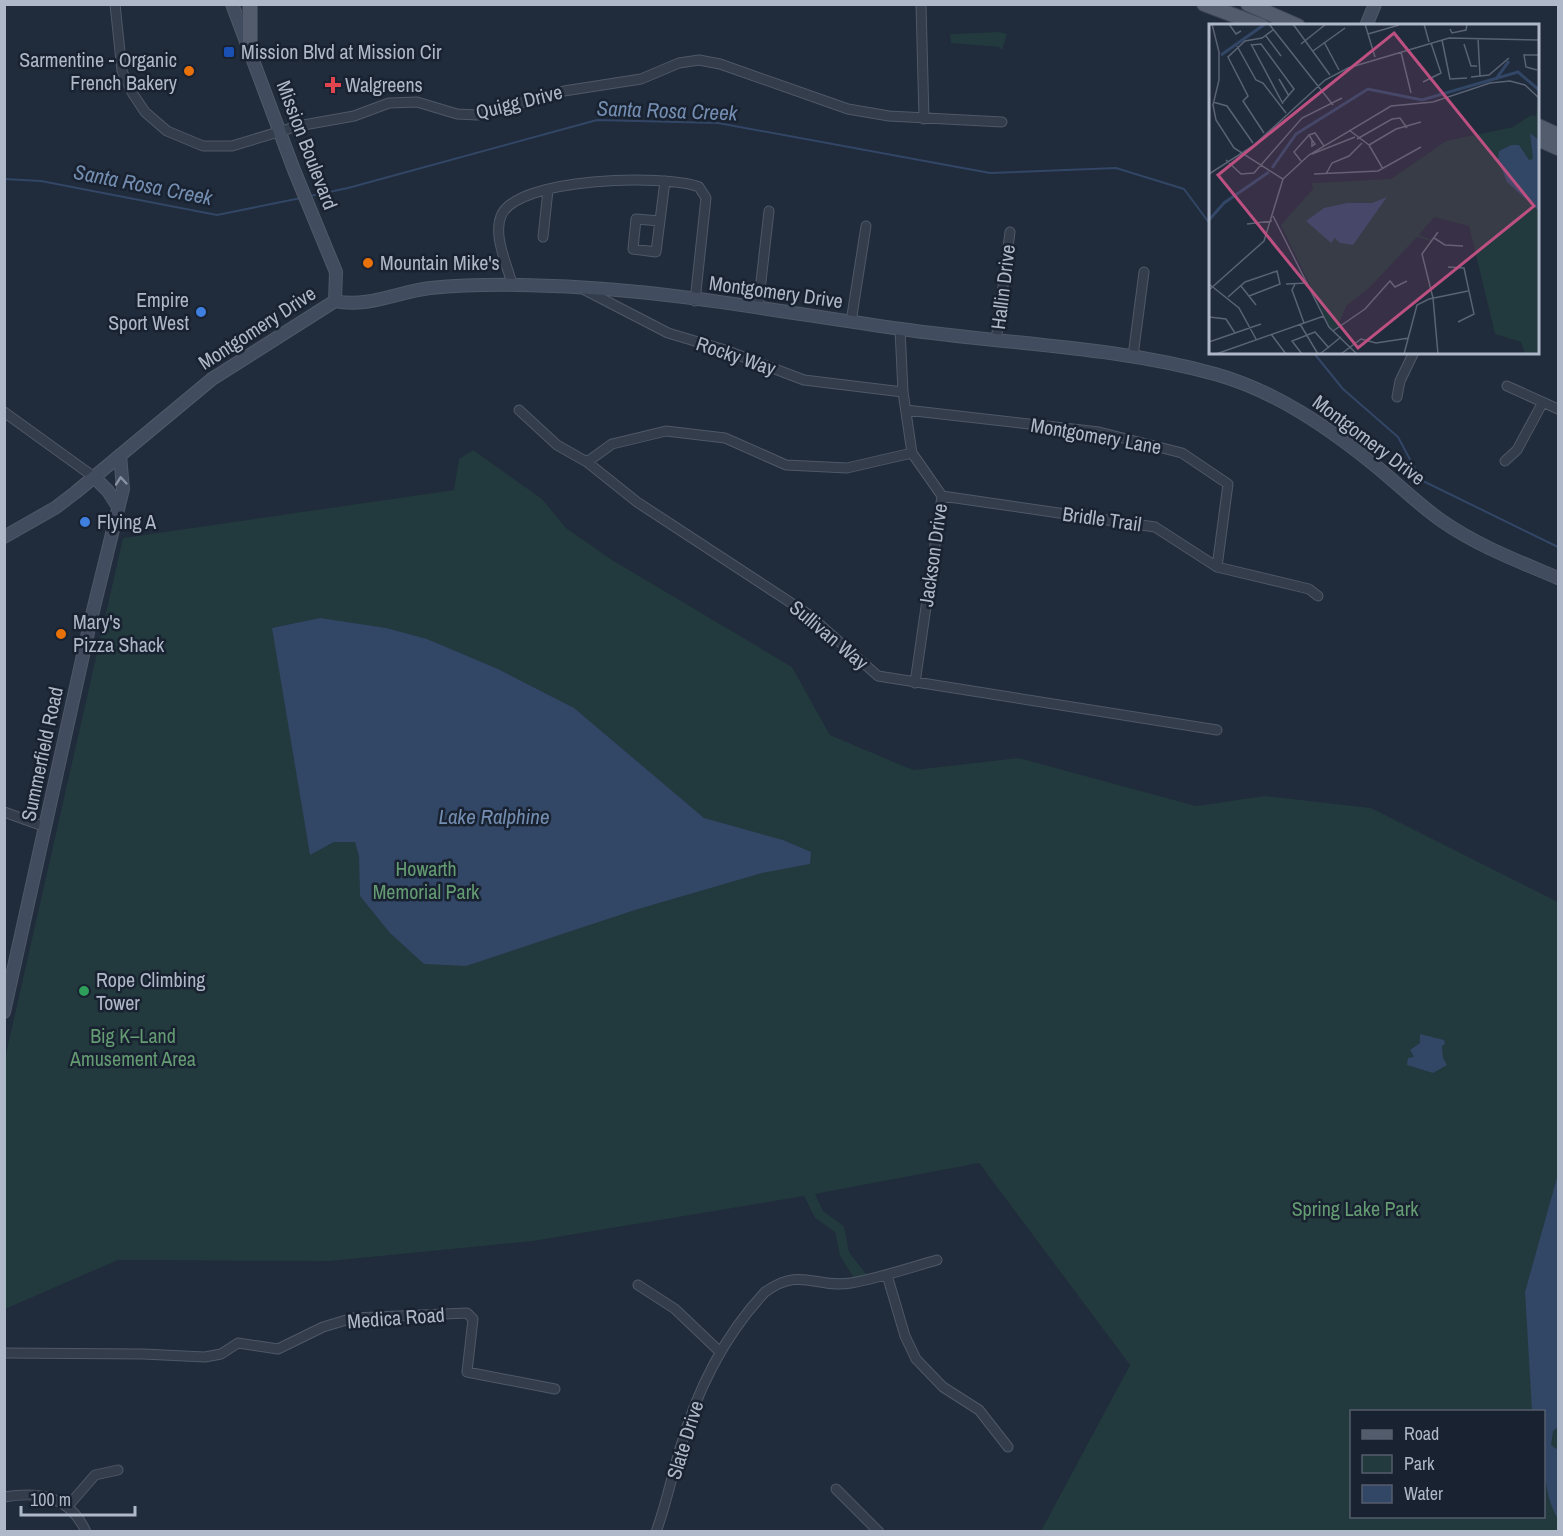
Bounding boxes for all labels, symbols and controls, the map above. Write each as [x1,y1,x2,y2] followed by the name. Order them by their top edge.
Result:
[1209,24,1539,354] inset map
[241,38,442,65] place label: Mission Blvd at Mission Cir
[222,45,236,59] marker: Mission Blvd at Mission Cir
[19,46,178,96] place label: Sarmentine - Organic French Bakery
[182,64,196,78] marker: Sarmentine - Organic French Bakery
[345,71,423,98] place label: Walgreens
[271,77,344,213] street label: Mission Boulevard
[326,78,340,92] marker: Walgreens
[473,78,565,125] street label: Quigg Drive
[596,94,739,127] water label: Santa Rosa Creek
[71,157,216,212] water label: Santa Rosa Creek
[984,243,1021,331] street label: Hallin Drive
[380,249,500,276] place label: Mountain Mike's
[361,256,375,270] marker: Mountain Mike's
[707,269,845,314] street label: Montgomery Drive
[193,280,321,376] street label: Montgomery Drive
[108,286,189,336] place label: Empire Sport West
[194,305,208,319] marker: Empire Sport West
[693,329,780,382] street label: Rocky Way
[1307,388,1431,491] street label: Montgomery Drive
[1029,411,1164,460] street label: Montgomery Lane
[115,476,128,485] one-way arrow
[1061,500,1143,537] street label: Bridle Trail
[912,502,953,608] street label: Jackson Drive
[97,508,156,535] place label: Flying A
[78,515,92,529] marker: Flying A
[784,594,875,676] street label: Sullivan Way
[73,608,165,658] place label: Mary's Pizza Shack
[54,627,68,641] marker: Mary's Pizza Shack
[14,684,69,824] street label: Summerfield Road
[438,802,550,831] water label: Lake Ralphine
[373,855,480,905] park label: Howarth Memorial Park
[96,966,205,1016] place label: Rope Climbing Tower
[77,984,91,998] marker: Rope Climbing Tower
[69,1022,196,1072] park label: Big K–Land Amusement Area
[1292,1195,1419,1222] park label: Spring Lake Park
[346,1301,446,1334] street label: Medica Road
[660,1397,709,1483] street label: Slate Drive
[1350,1410,1545,1518] legend
[1404,1421,1439,1446] text: Road
[1404,1451,1435,1476] text: Park
[21,1479,135,1517] scale bar
[1404,1481,1443,1506] text: Water
[30,1487,71,1512] text: 100 m

